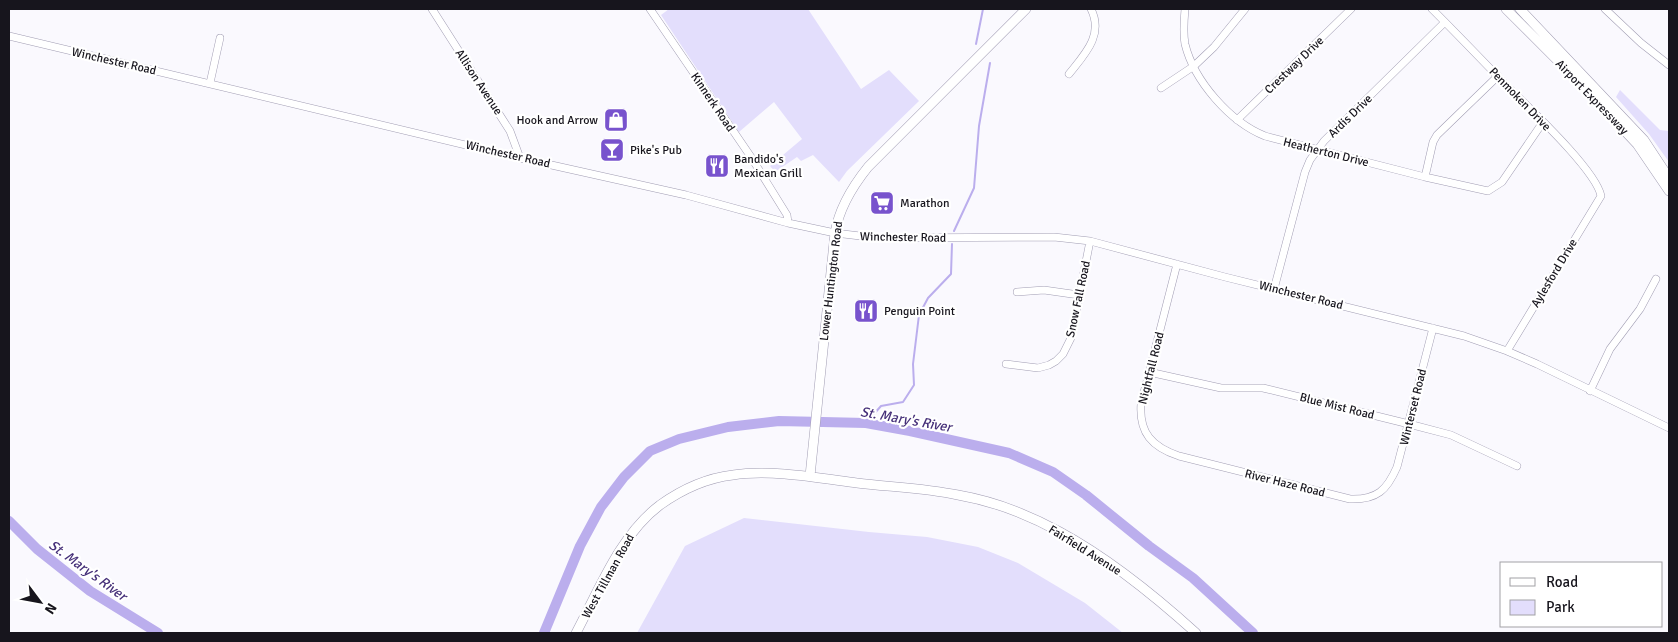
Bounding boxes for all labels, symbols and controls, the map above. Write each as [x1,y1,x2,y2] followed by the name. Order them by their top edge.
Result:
[1262,33,1327,97] street label: Crestway Drive
[70,44,158,79] street label: Winchester Road
[452,47,505,118] street label: Allison Avenue
[1552,57,1632,138] street label: Airport Expressway
[1486,64,1554,134] street label: Penmoken Drive
[687,70,738,135] street label: Kinnerk Road
[1325,92,1376,141] street label: Ardis Drive
[603,107,629,133] shop icon: Hook and Arrow
[516,113,598,128] place label: Hook and Arrow
[1281,135,1370,170] street label: Heatherton Drive
[464,137,552,172] street label: Winchester Road
[599,137,625,163] bar icon: Pike's Pub
[630,143,682,158] place label: Pike's Pub
[734,152,802,181] place label: Bandido's Mexican Grill
[704,153,730,179] restaurant icon: Bandido's Mexican Grill
[869,190,895,216] supermarket icon: Marathon
[900,196,950,211] place label: Marathon
[817,220,846,342] street label: Lower Huntington Road
[860,229,946,246] street label: Winchester Road
[1528,236,1581,310] street label: Aylesford Drive
[1063,259,1094,339] street label: Snow Fall Road
[1257,278,1345,313] street label: Winchester Road
[853,298,879,324] restaurant icon: Penguin Point
[884,304,955,319] place label: Penguin Point
[1135,330,1168,406] street label: Nightfall Road
[1397,367,1430,447] street label: Winterset Road
[1298,390,1376,423] street label: Blue Mist Road
[859,403,955,436] water label: St. Mary's River
[1243,466,1327,501] street label: River Haze Road
[1046,522,1124,579] street label: Fairfield Avenue
[579,531,638,621] street label: West Tillman Road
[45,536,132,606] water label: St. Mary's River
[1500,562,1663,627] legend
[1546,573,1578,591] text: Road
[15,577,65,627] north arrow
[1546,598,1575,616] text: Park
[41,600,60,617] text: N

